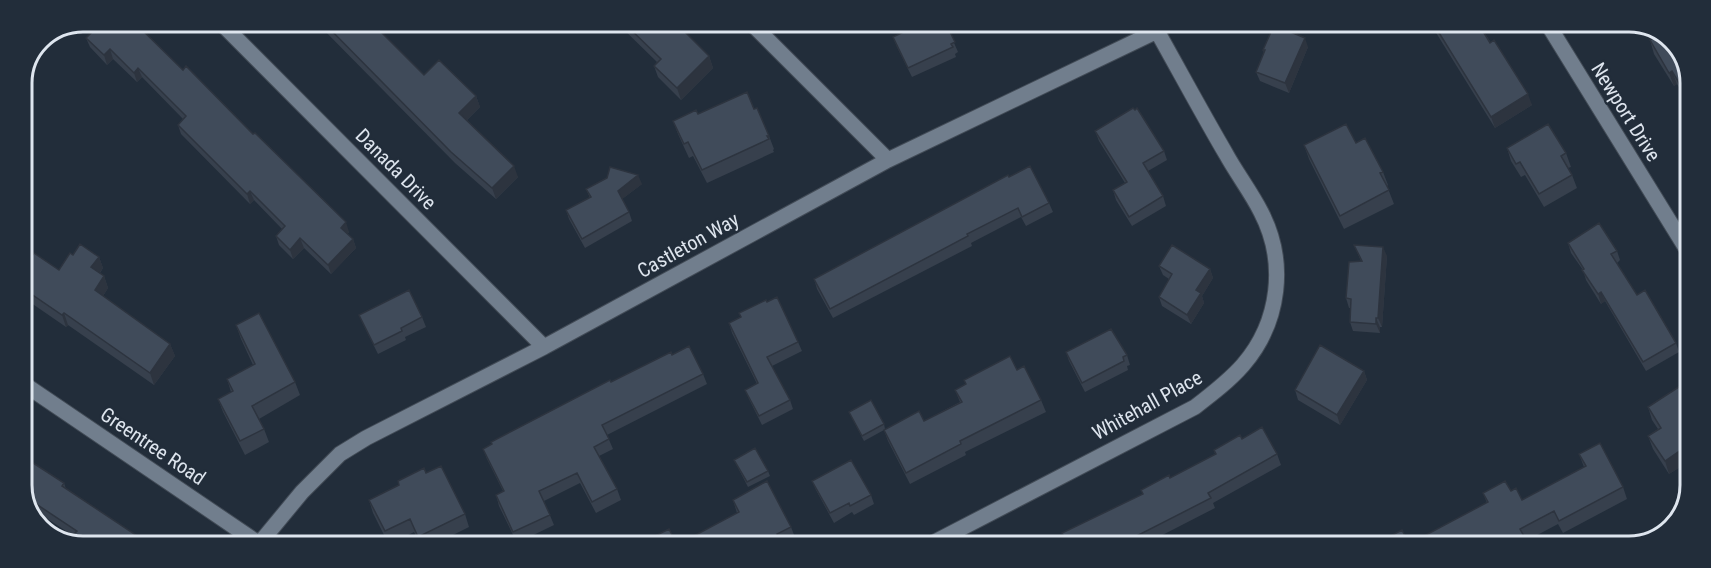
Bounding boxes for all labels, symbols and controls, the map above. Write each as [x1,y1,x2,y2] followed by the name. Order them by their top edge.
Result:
[1586,58,1666,166] street label: Newport Drive
[351,124,441,214] street label: Danada Drive
[633,207,743,283] street label: Castleton Way
[1088,365,1206,445] street label: Whitehall Place
[96,402,210,490] street label: Greentree Road

